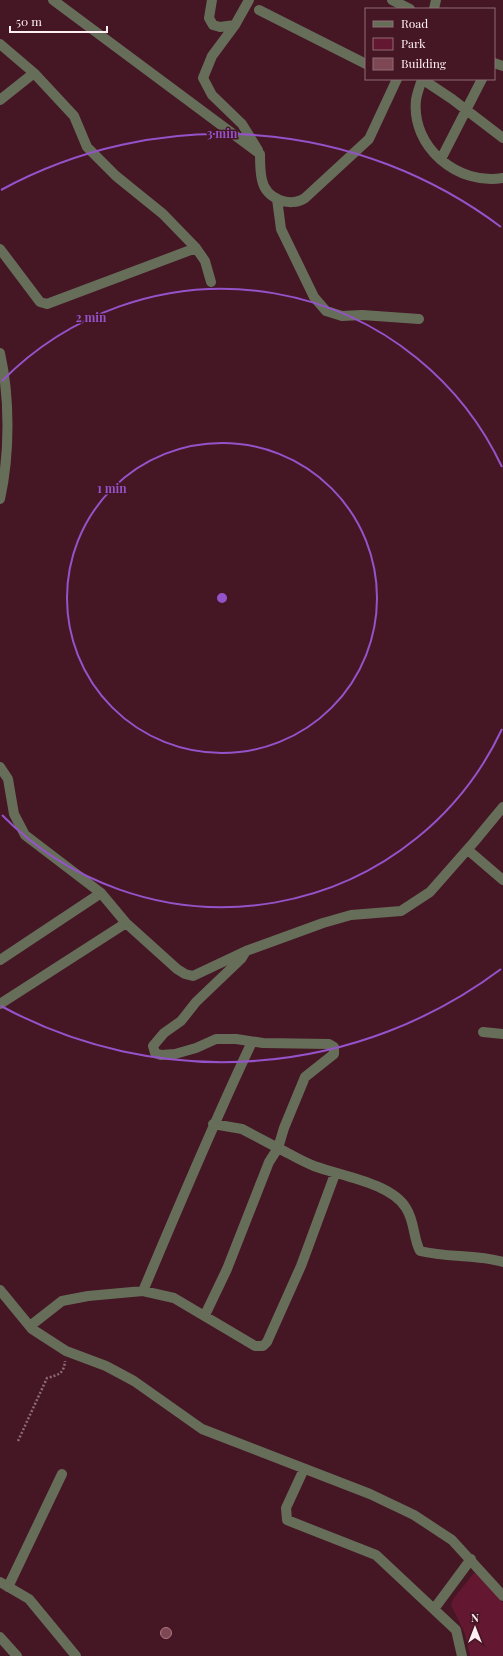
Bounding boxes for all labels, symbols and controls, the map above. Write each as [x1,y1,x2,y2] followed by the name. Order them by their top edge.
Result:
[10,8,107,34] scale bar
[365,8,495,80] legend
[16,13,42,29] text: 50 m
[401,15,428,31] text: Road
[401,35,426,51] text: Park
[401,55,447,71] text: Building
[207,125,238,141] text: 3 min
[76,309,107,325] text: 2 min
[97,480,127,496] text: 1 min
[215,591,229,605] centre of rings
[455,1608,495,1648] north arrow
[471,1610,479,1625] text: N

